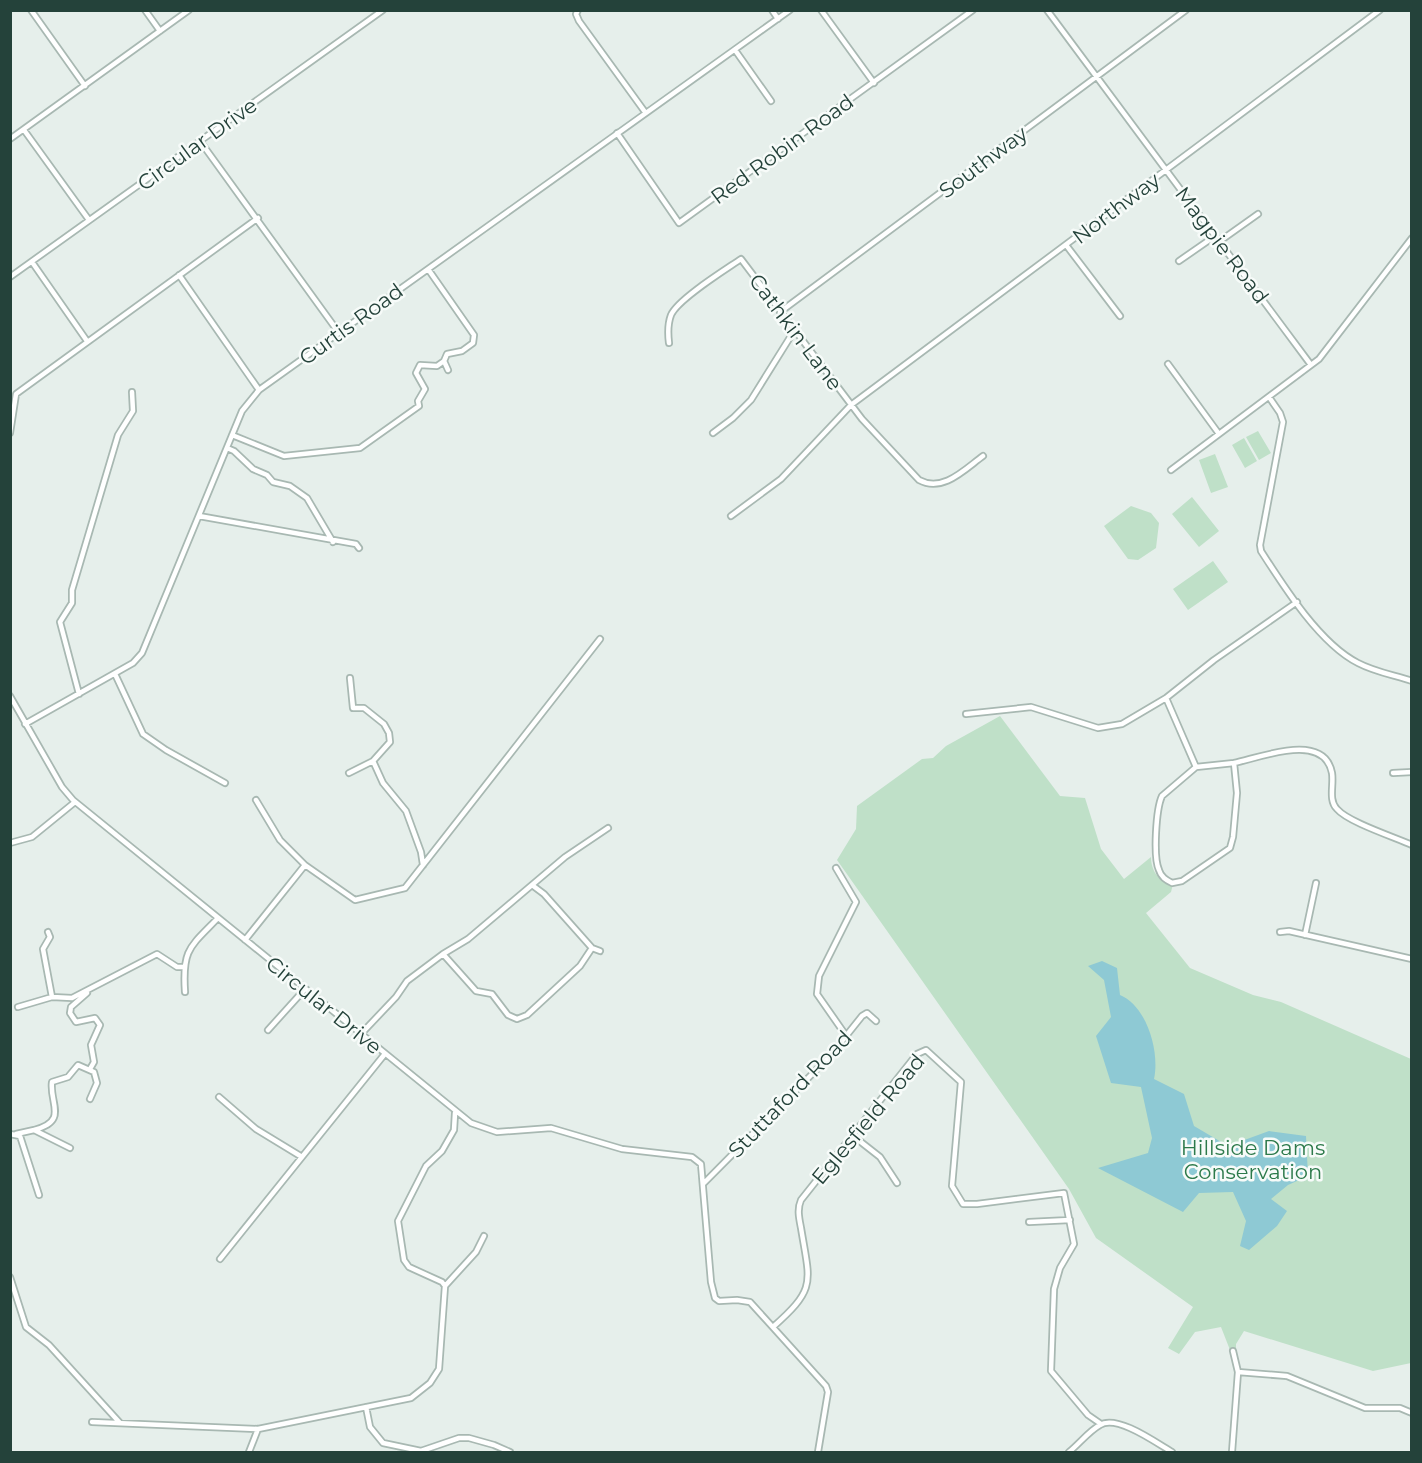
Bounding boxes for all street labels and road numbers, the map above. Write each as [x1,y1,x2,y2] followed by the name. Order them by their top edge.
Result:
[706,89,858,209] street label: Red Robin Road
[132,92,262,196] street label: Circular Drive
[934,120,1033,203] street label: Southway
[1067,167,1165,249] street label: Northway
[1170,182,1274,308] street label: Magpie Road
[744,269,848,395] street label: Cathkin Lane
[294,278,408,370] street label: Curtis Road
[261,951,387,1059] street label: Circular Drive
[723,1025,857,1163] street label: Stuttaford Road
[806,1049,930,1189] street label: Eglesfield Road

